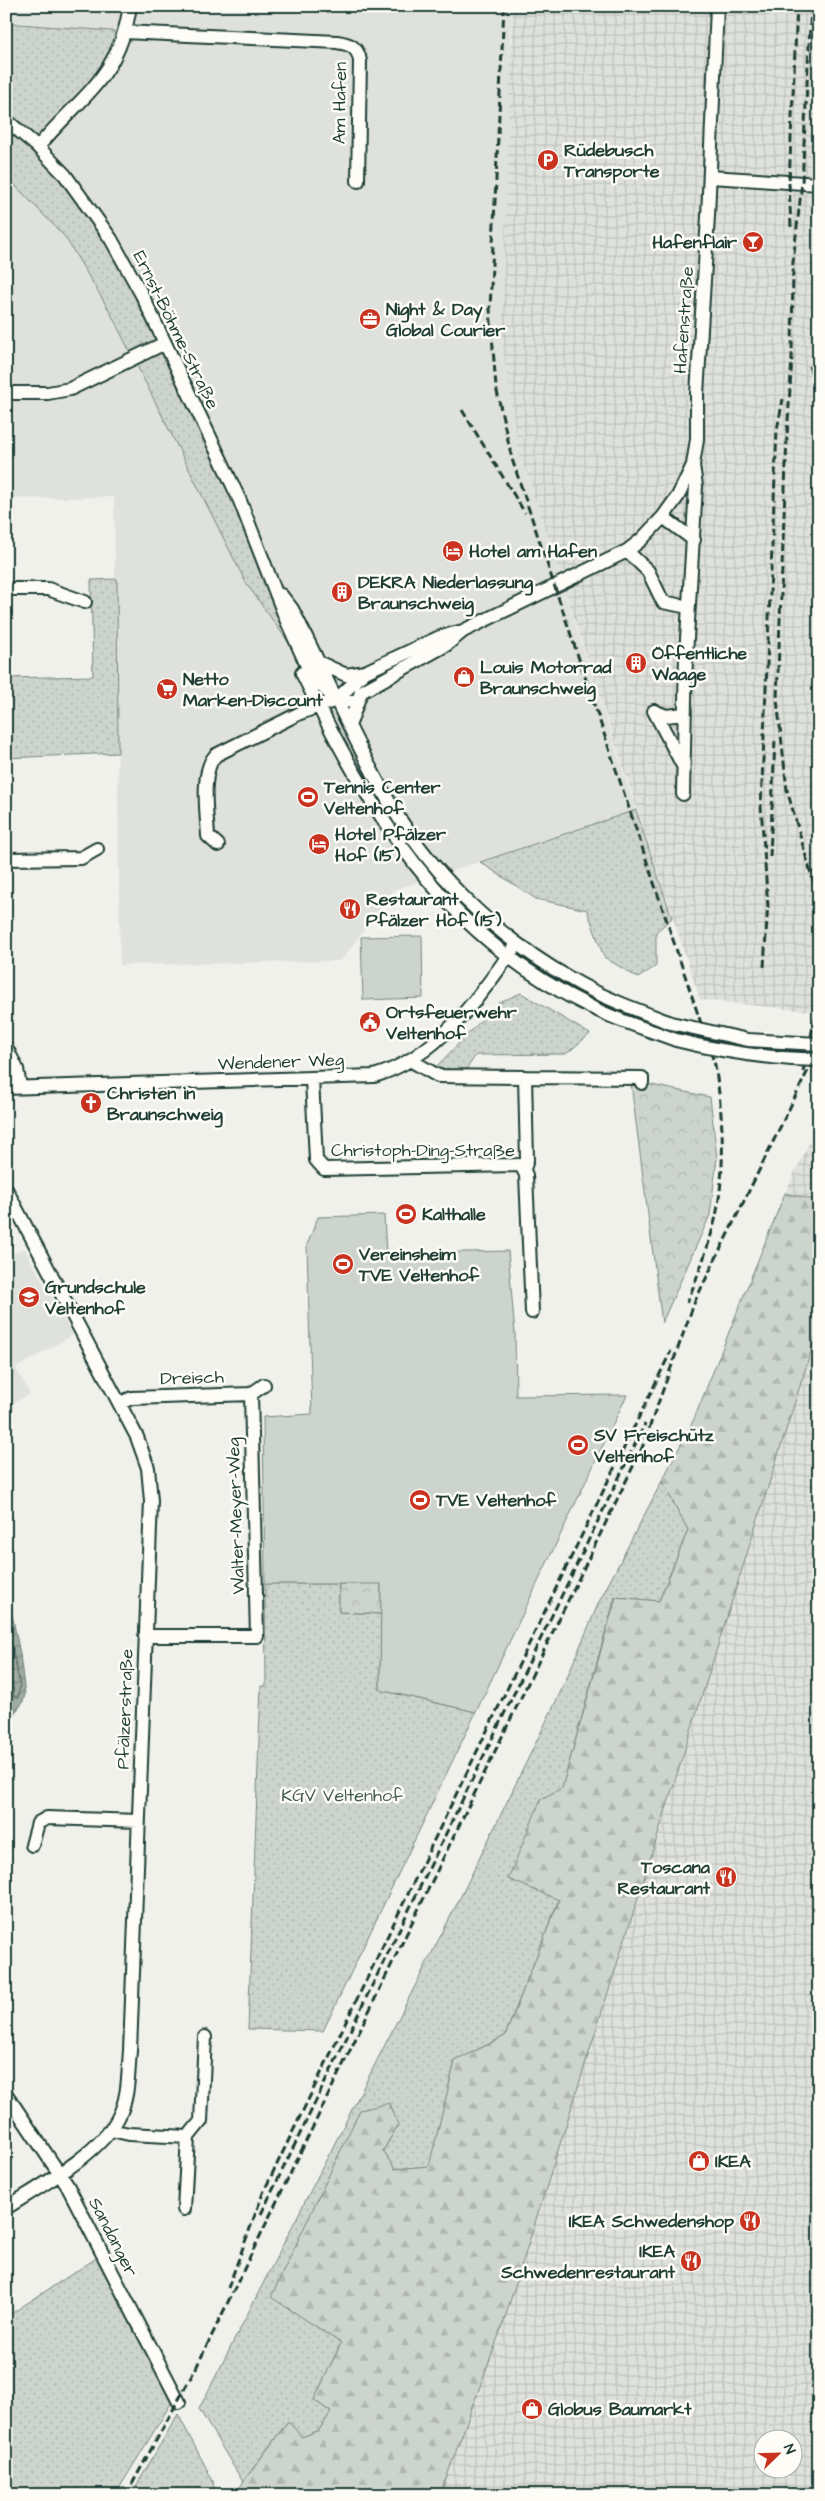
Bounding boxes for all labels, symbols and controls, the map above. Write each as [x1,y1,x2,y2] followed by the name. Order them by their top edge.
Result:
[327,62,353,144] street label: Am Hafen
[563,138,660,184] place label: Rüdebusch Transporte
[536,148,560,172] parking icon: Rüdebusch Transporte
[652,230,737,255] place label: Hafenflair
[741,230,765,254] bar icon: Hafenflair
[127,247,225,414] street label: Ernst-Böhme-Straße
[668,265,700,374] street label: Hafenstraße
[386,297,505,343] place label: Night & Day Global Courier
[358,307,382,331] office icon: Night & Day Global Courier
[441,539,465,563] hotel icon: Hotel am Hafen
[469,539,597,564] place label: Hotel am Hafen
[358,570,534,617] place label: DEKRA Niederlassung Braunschweig
[330,580,354,604] building icon: DEKRA Niederlassung Braunschweig
[651,641,747,688] place label: Öffentliche Waage
[624,651,648,675] building icon: Öffentliche Waage
[480,655,612,702] place label: Louis Motorrad Braunschweig
[452,665,476,689] shop icon: Louis Motorrad Braunschweig
[183,667,323,713] place label: Netto Marken-Discount
[155,677,179,701] supermarket icon: Netto Marken-Discount
[323,775,440,821] place label: Tennis Center Veltenhof
[296,785,320,809] sports icon: Tennis Center Veltenhof
[335,822,446,868] place label: Hotel Pfälzer Hof (15)
[307,832,331,856] hotel icon: Hotel Pfälzer Hof (15)
[366,887,502,933] place label: Restaurant Pfälzer Hof (15)
[338,897,362,921] restaurant icon: Restaurant Pfälzer Hof (15)
[385,1000,517,1046] place label: Ortsfeuerwehr Veltenhof
[358,1010,382,1034] public building icon: Ortsfeuerwehr Veltenhof
[217,1047,345,1078] street label: Wendener Weg
[107,1081,223,1128] place label: Christen in Braunschweig
[79,1091,103,1115] church icon: Christen in Braunschweig
[331,1138,515,1164] street label: Christoph-Ding-Straße
[394,1202,418,1226] sports icon: Kalthalle
[422,1202,486,1227] place label: Kalthalle
[358,1242,480,1288] place label: Vereinsheim TVE Veltenhof
[331,1252,355,1276] sports icon: Vereinsheim TVE Veltenhof
[44,1275,146,1321] place label: Grundschule Veltenhof
[17,1285,41,1309] school or university icon: Grundschule Veltenhof
[160,1364,224,1392] street label: Dreisch
[593,1423,715,1469] place label: SV Freischütz Veltenhof
[566,1433,590,1457] sports icon: SV Freischütz Veltenhof
[221,1437,252,1595] street label: Walter-Meyer-Weg
[408,1488,432,1512] sports icon: TVE Veltenhof
[435,1488,557,1513] place label: TVE Veltenhof
[110,1648,140,1770] street label: Pfälzerstraße
[281,1783,403,1808] park label: KGV Veltenhof
[617,1855,711,1901] place label: Toscana Restaurant
[714,1865,738,1889] restaurant icon: Toscana Restaurant
[687,2149,711,2173] shop icon: IKEA
[715,2149,751,2174] place label: IKEA
[81,2193,144,2282] street label: Sandanger
[569,2209,734,2234] place label: IKEA Schwedenshop
[738,2209,762,2233] restaurant icon: IKEA Schwedenshop
[500,2239,676,2285] place label: IKEA Schwedenrestaurant
[679,2249,703,2273] restaurant icon: IKEA Schwedenrestaurant
[520,2397,544,2421] shop icon: Globus Baumarkt
[548,2397,692,2422] place label: Globus Baumarkt
[752,2428,802,2478] north arrow
[778,2441,800,2457] text: N

